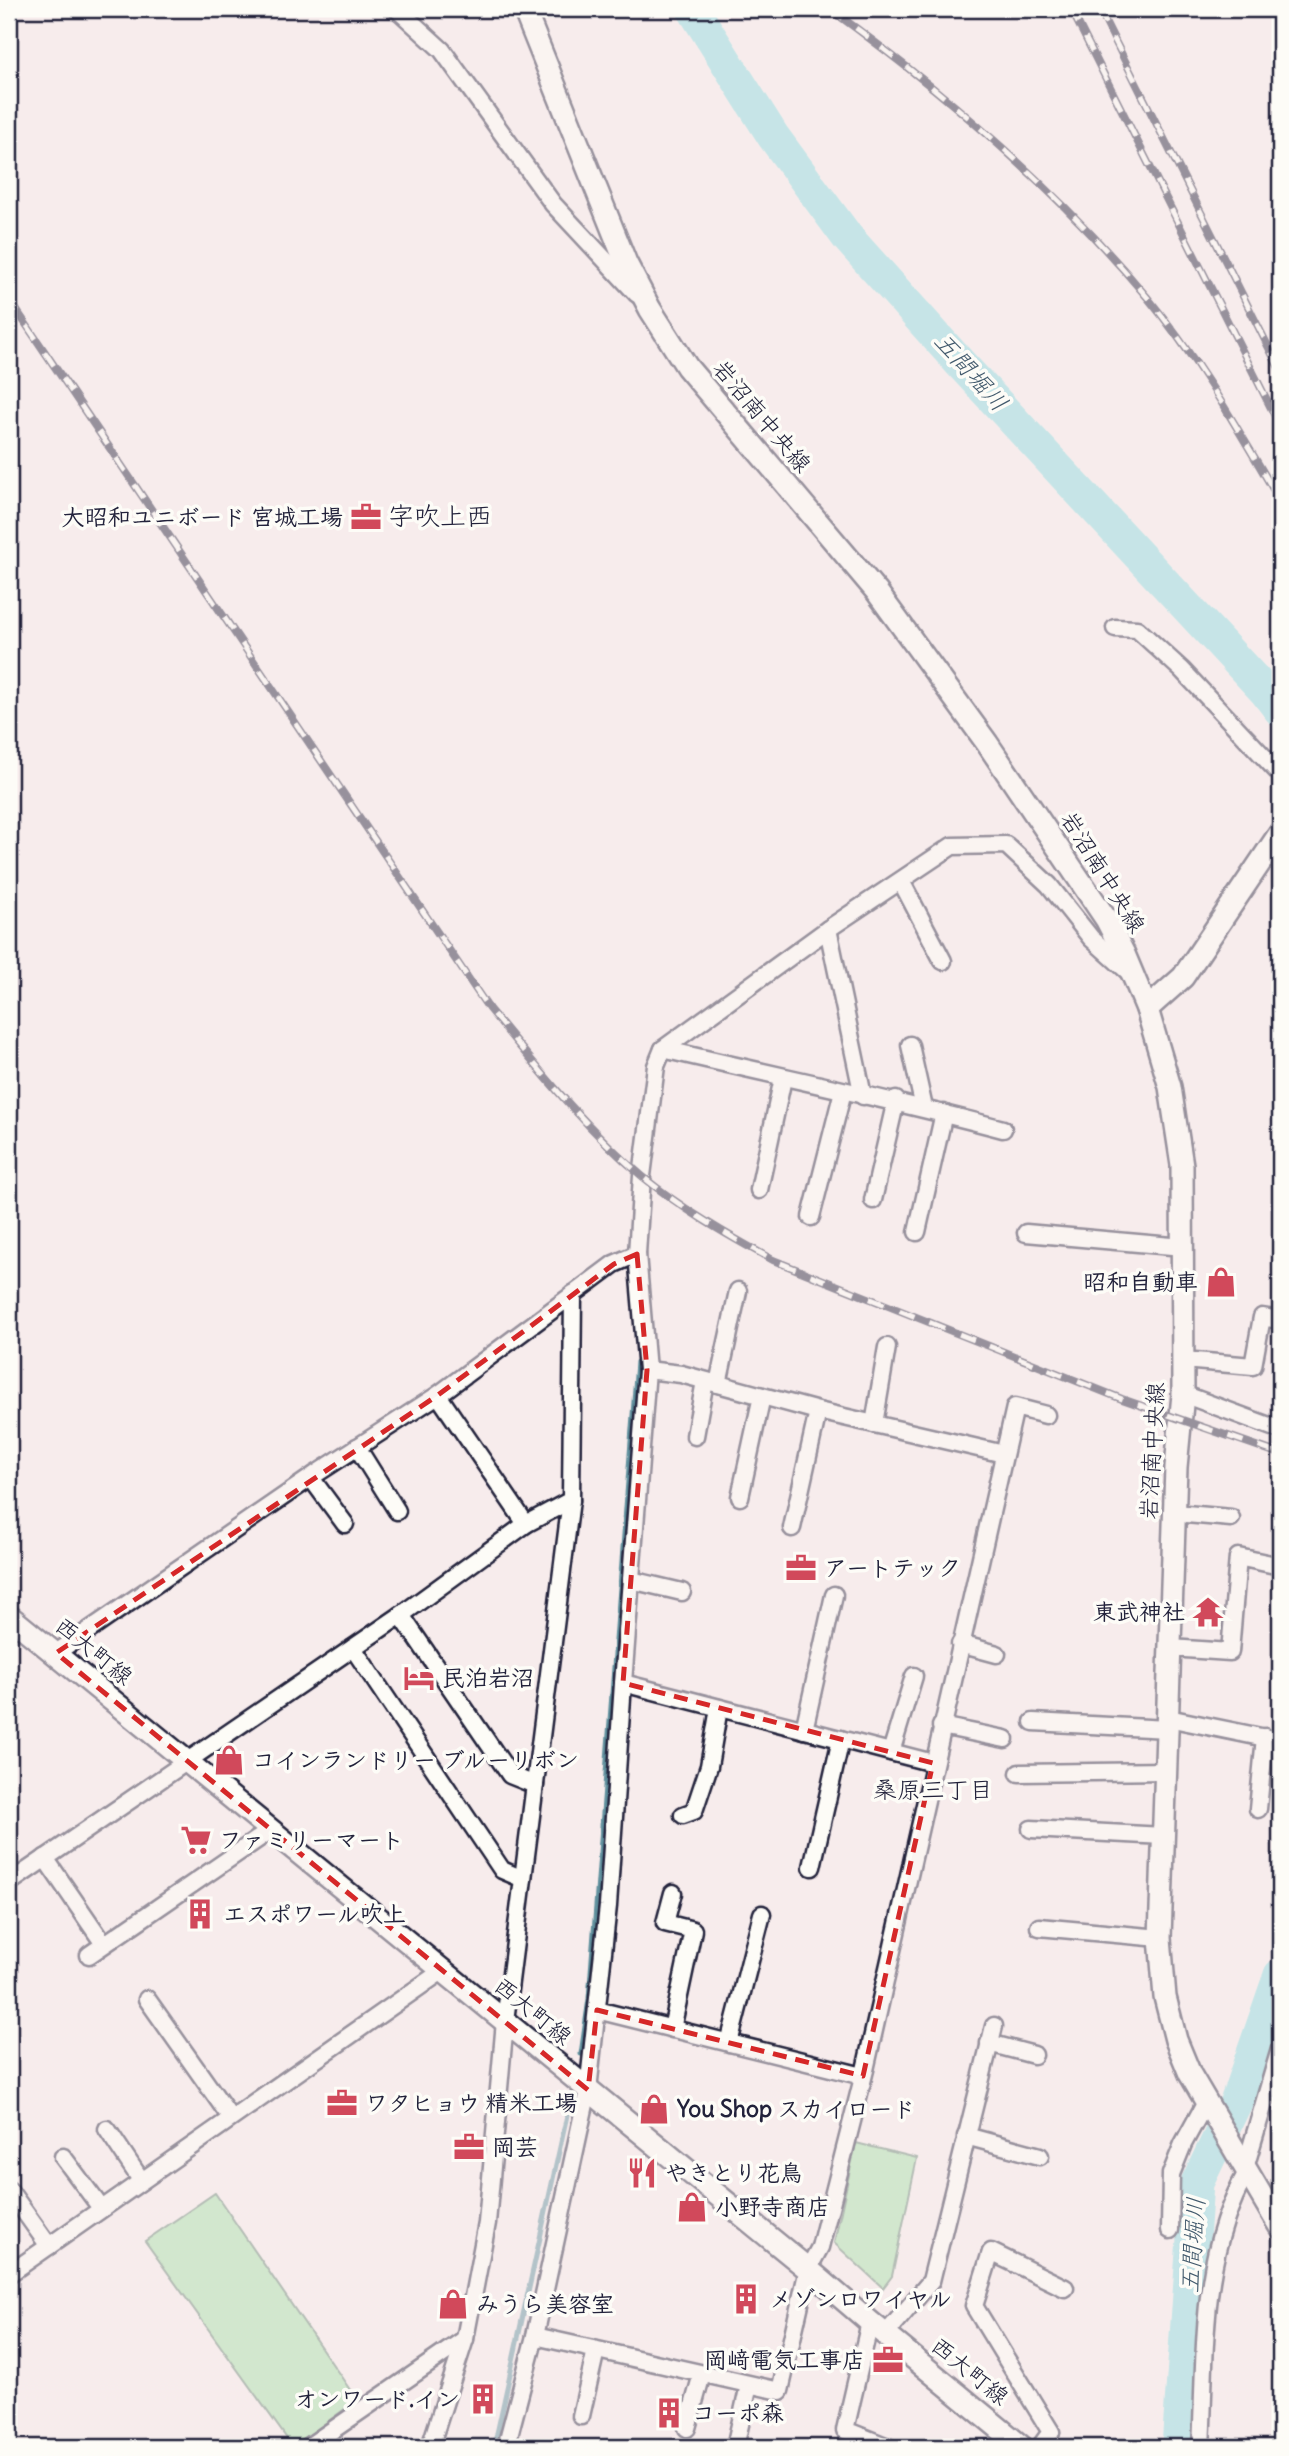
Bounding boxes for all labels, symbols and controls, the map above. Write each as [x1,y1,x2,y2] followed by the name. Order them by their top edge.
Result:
[928,326,1015,417] water label: 五間堀川
[707,354,818,478] street label: 岩沼南中央線
[388,499,492,532] district label: 字吹上西
[349,500,383,534] office icon: 大昭和ユニボード 宮城工場
[62,502,343,531] place label: 大昭和ユニボード 宮城工場
[1055,806,1152,938] street label: 岩沼南中央線
[1204,1265,1238,1299] shop icon: 昭和自動車
[1083,1267,1198,1296] place label: 昭和自動車
[1133,1381,1170,1521] street label: 岩沼南中央線
[784,1551,818,1585] office icon: アートテック
[824,1553,961,1582] place label: アートテック
[1191,1595,1225,1629] temple icon: 東武神社
[1093,1597,1185,1626] place label: 東武神社
[49,1610,139,1691] street label: 西大町線
[402,1661,436,1695] hotel icon: 民泊岩沼
[442,1663,534,1692] place label: 民泊岩沼
[212,1743,246,1777] shop icon: コインランドリー ブルーリボン
[252,1745,579,1774] place label: コインランドリー ブルーリボン
[873,1774,993,1804] district label: 桑原三丁目
[179,1823,213,1857] supermarket icon: ファミリーマート
[219,1825,404,1854] place label: ファミリーマート
[183,1897,217,1931] building icon: エスポワール吹上
[223,1899,406,1928] place label: エスポワール吹上
[488,1970,578,2051] street label: 西大町線
[325,2086,359,2120] office icon: ワタヒョウ 精米工場
[365,2088,577,2117] place label: ワタヒョウ 精米工場
[637,2092,671,2126] shop icon: You Shop スカイロード
[676,2094,916,2123] place label: You Shop スカイロード
[452,2130,486,2164] office icon: 岡芸
[492,2132,538,2161] place label: 岡芸
[625,2156,659,2190] restaurant icon: やきとり花鳥
[665,2158,803,2187] place label: やきとり花鳥
[675,2190,709,2224] shop icon: 小野寺商店
[715,2192,830,2221] place label: 小野寺商店
[1174,2196,1210,2294] water label: 五間堀川
[729,2282,763,2316] building icon: メゾンロワイヤル
[769,2284,952,2313] place label: メゾンロワイヤル
[436,2287,470,2321] shop icon: みうら美容室
[476,2289,614,2318] place label: みうら美容室
[925,2330,1015,2411] street label: 西大町線
[871,2343,905,2377] office icon: 岡﨑電気工事店
[704,2345,865,2374] place label: 岡﨑電気工事店
[466,2382,500,2416] building icon: オンワード.イン
[294,2384,460,2413] place label: オンワード.イン
[652,2396,686,2430] building icon: コーポ森
[692,2398,784,2427] place label: コーポ森

